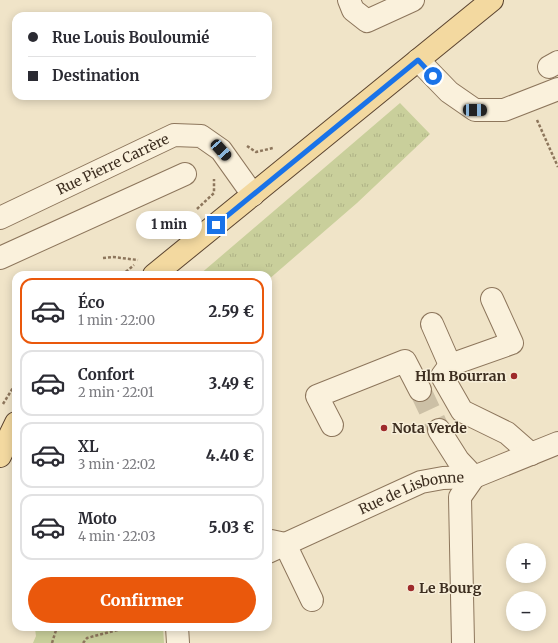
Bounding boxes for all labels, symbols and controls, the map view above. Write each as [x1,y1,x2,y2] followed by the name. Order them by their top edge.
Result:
[52,28,209,47] text: Rue Louis Bouloumié
[52,66,139,85] text: Destination
[424,67,442,85] route start
[463,104,487,116] car
[54,130,172,199] street label: Rue Pierre Carrère
[209,137,233,163] car
[136,211,202,239] callout: 1 min
[151,216,187,233] text: 1 min
[207,216,225,234] route end
[30,293,66,329] icon: car
[78,293,104,312] text: Éco
[208,302,254,321] text: 2.59 €
[78,312,155,329] text: 1 min · 22:00
[30,365,66,401] icon: car
[78,365,135,384] text: Confort
[415,367,506,385] place label: Hlm Bourran
[509,371,519,381] marker: Hlm Bourran
[209,374,254,393] text: 3.49 €
[78,384,154,401] text: 2 min · 22:01
[392,419,467,437] place label: Nota Verde
[379,423,389,433] marker: Nota Verde
[30,437,66,473] icon: car
[78,437,99,456] text: XL
[206,446,254,465] text: 4.40 €
[78,456,156,473] text: 3 min · 22:02
[356,468,464,518] street label: Rue de Lisbonne
[30,509,66,545] icon: car
[78,509,117,528] text: Moto
[209,518,254,537] text: 5.03 €
[78,528,156,545] text: 4 min · 22:03
[506,543,546,631] map controls
[506,543,546,583] button: +
[28,577,256,623] button: Confirmer
[419,579,482,597] place label: Le Bourg
[406,583,416,593] marker: Le Bourg
[506,591,546,631] button: −

